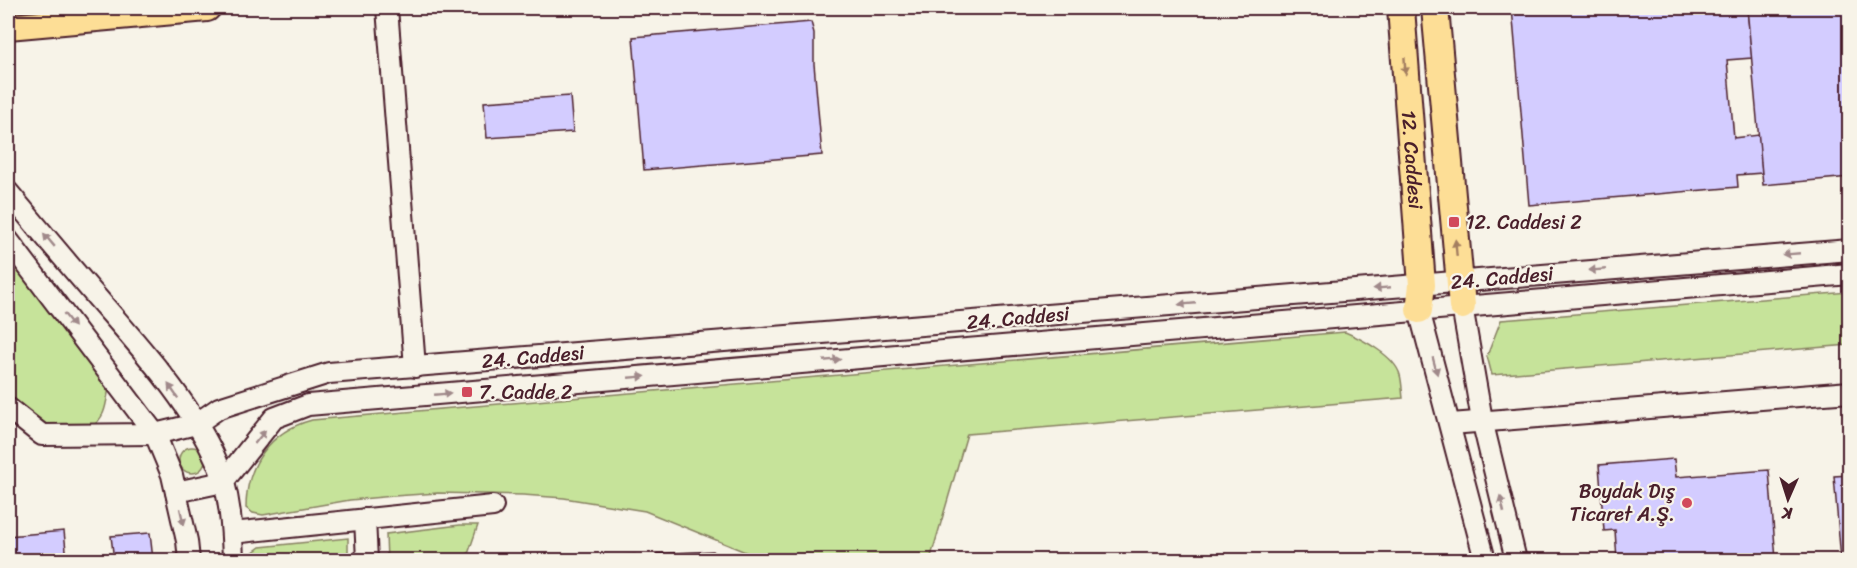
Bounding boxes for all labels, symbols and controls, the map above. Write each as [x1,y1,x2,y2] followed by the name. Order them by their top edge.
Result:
[1401,56,1410,75] one-way arrow
[1391,109,1434,211] street label: 12. Caddesi
[1466,205,1582,240] place label: 12. Caddesi 2
[1447,215,1461,229] marker: 12. Caddesi 2
[42,232,55,248] one-way arrow
[1451,238,1461,257] one-way arrow
[1782,249,1801,259] one-way arrow
[1449,256,1555,300] street label: 24. Caddesi
[1587,265,1606,275] one-way arrow
[1372,284,1391,293] one-way arrow
[965,296,1071,340] street label: 24. Caddesi
[1178,299,1197,309] one-way arrow
[63,312,75,328] one-way arrow
[480,335,586,379] street label: 24. Caddesi
[822,356,841,365] one-way arrow
[1431,357,1440,375] one-way arrow
[628,372,647,382] one-way arrow
[479,375,573,410] place label: 7. Cadde 2
[167,383,179,399] one-way arrow
[460,385,474,399] marker: 7. Cadde 2
[434,389,453,399] one-way arrow
[253,429,265,444] one-way arrow
[1758,469,1818,529] north arrow
[1569,474,1676,532] place label: Boydak Dış Ticaret A.Ş.
[1497,494,1507,513] one-way arrow
[1680,496,1694,510] marker: Boydak Dış Ticaret A.Ş.
[1780,499,1794,528] text: K
[177,508,187,527] one-way arrow

